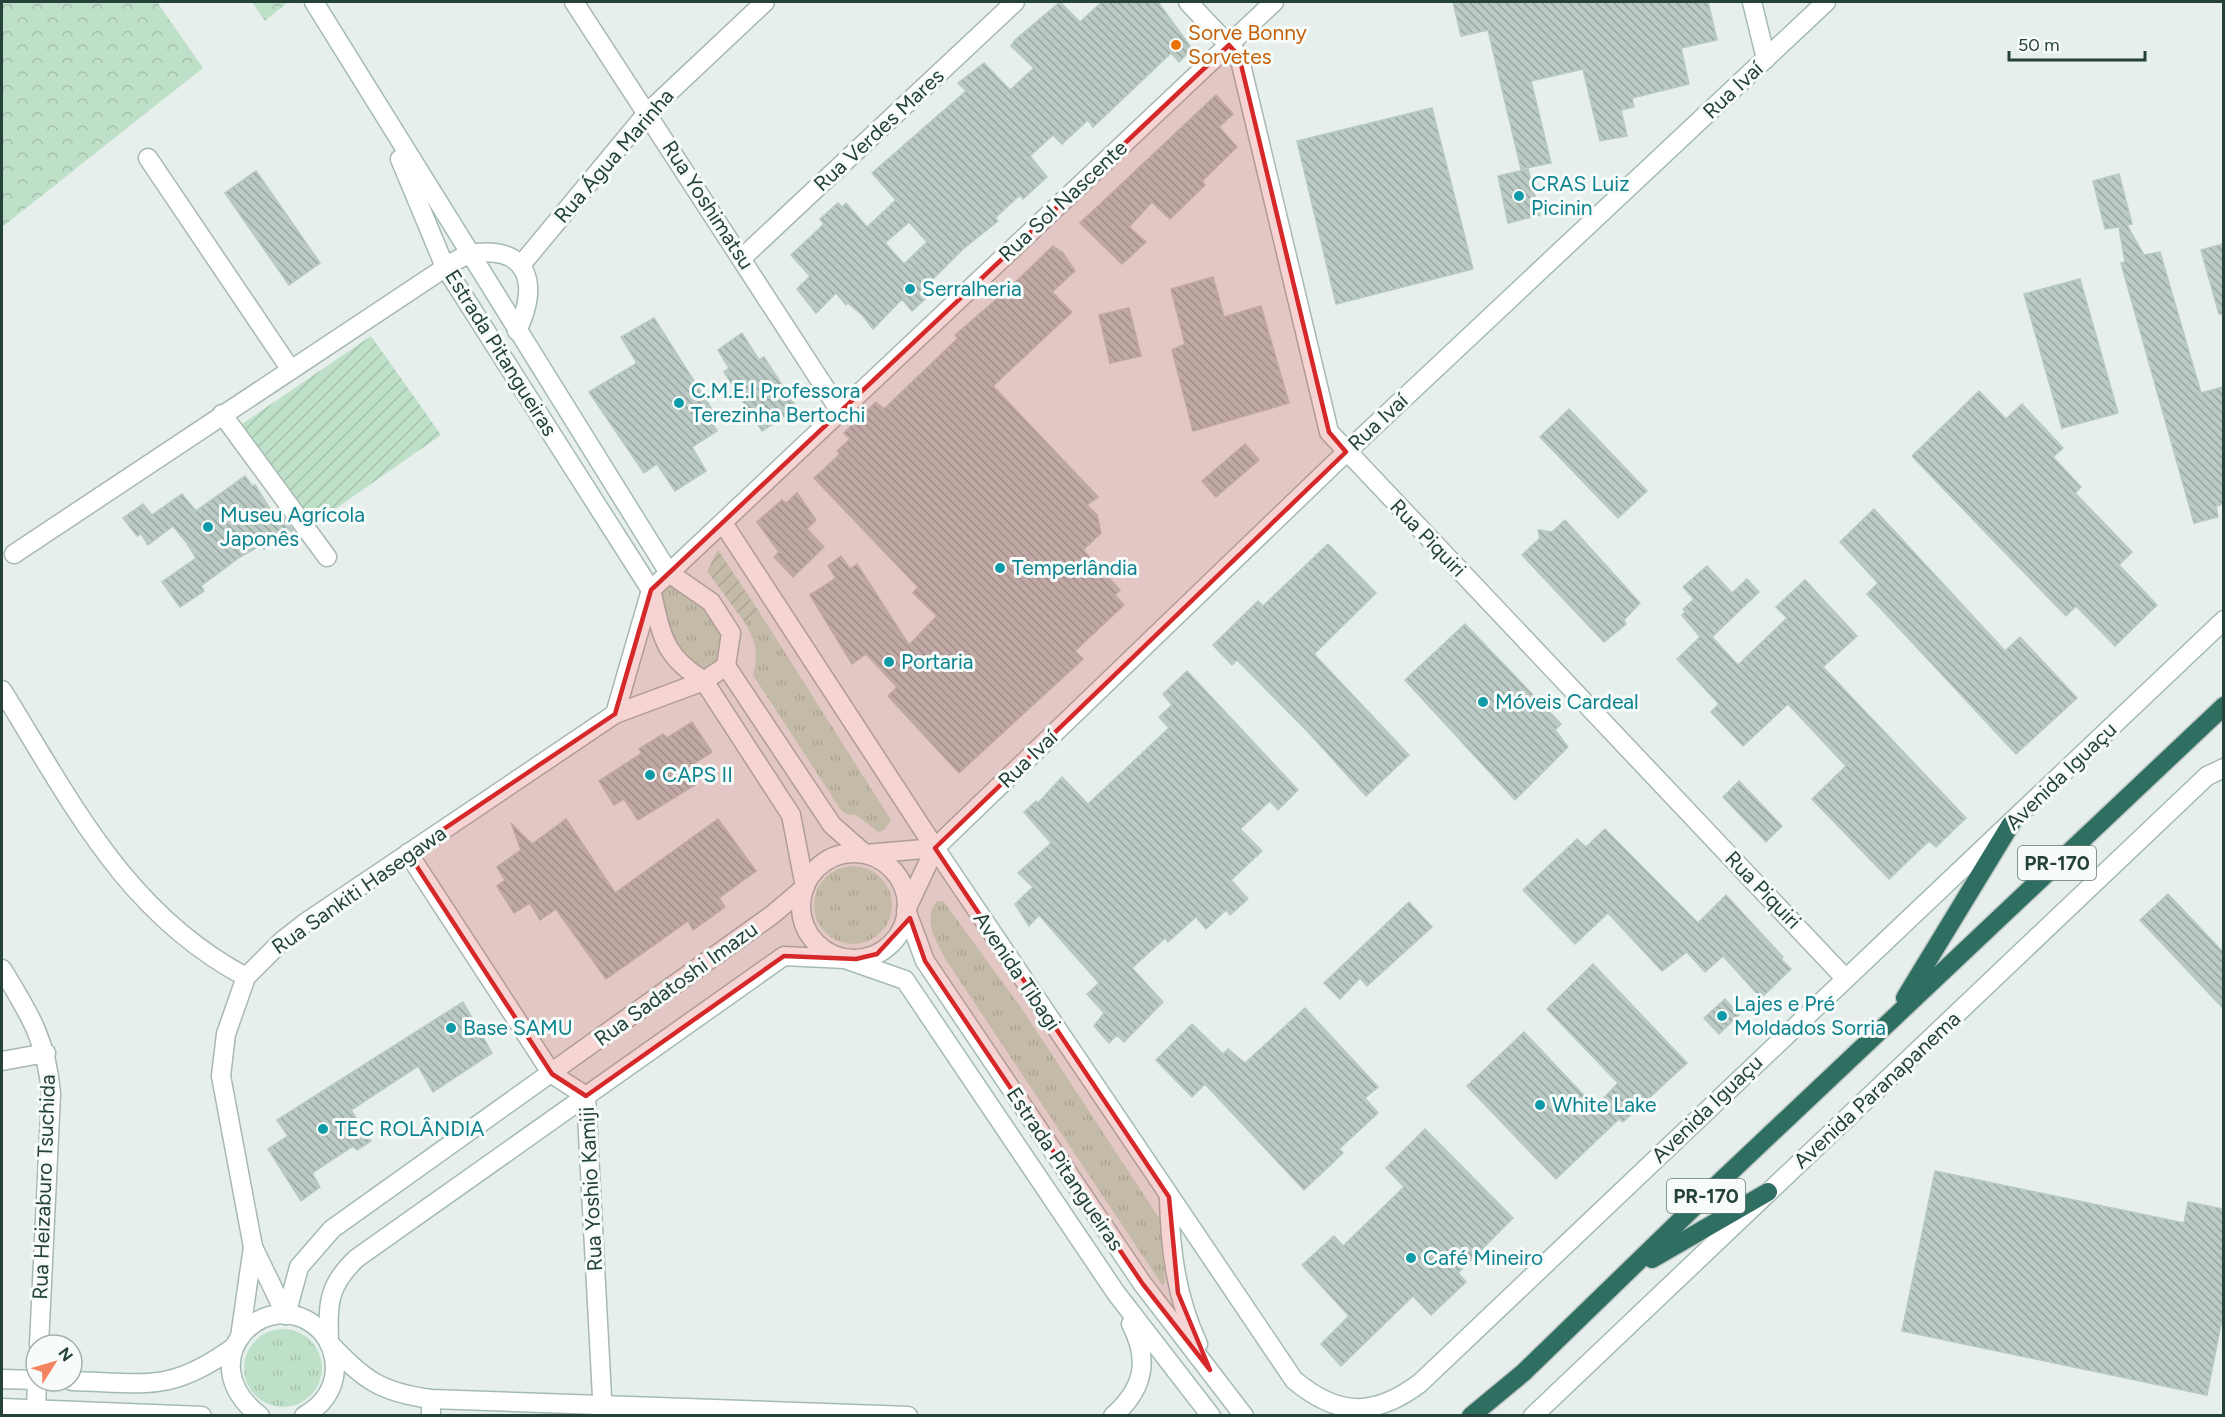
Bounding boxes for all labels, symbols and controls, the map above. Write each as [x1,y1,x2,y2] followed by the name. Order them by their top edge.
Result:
[1188,20,1307,69] place label: Sorve Bonny Sorvetes
[2009,24,2146,62] scale bar
[2018,34,2060,56] text: 50 m
[1169,38,1183,52] marker: Sorve Bonny Sorvetes
[1698,55,1769,124] street label: Rua Ivaí
[808,63,949,196] street label: Rua Verdes Mares
[549,84,679,228] street label: Rua Água Marinha
[993,135,1132,266] street label: Rua Sol Nascente
[657,136,759,274] street label: Rua Yoshimatsu
[1531,171,1629,220] place label: CRAS Luiz Picinin
[1512,189,1526,203] marker: CRAS Luiz Picinin
[440,265,563,441] street label: Estrada Pitangueiras
[922,276,1022,301] place label: Serralheria
[903,282,917,296] marker: Serralheria
[691,378,865,427] place label: C.M.E.I Professora Terezinha Bertochi
[1343,387,1414,456] street label: Rua Ivaí
[672,396,686,410] marker: C.M.E.I Professora Terezinha Bertochi
[1385,494,1472,582] street label: Rua Piquiri
[220,502,365,551] place label: Museu Agrícola Japonês
[201,520,215,534] marker: Museu Agrícola Japonês
[1012,555,1138,580] place label: Temperlândia
[993,561,1007,575] marker: Temperlândia
[901,649,974,674] place label: Portaria
[882,655,896,669] marker: Portaria
[1495,689,1639,714] place label: Móveis Cardeal
[1476,695,1490,709] marker: Móveis Cardeal
[2000,716,2121,835] street label: Avenida Iguaçu
[993,724,1063,793] street label: Rua Ivaí
[662,762,733,787] place label: CAPS II
[643,768,657,782] marker: CAPS II
[267,820,451,959] street label: Rua Sankiti Hasegawa
[1720,846,1807,934] street label: Rua Piquiri
[2018,846,2096,880] road number: PR-170
[969,907,1066,1035] street label: Avenida Tibagi
[589,916,762,1051] street label: Rua Sadatoshi Imazu
[1734,991,1886,1040] place label: Lajes e Pré Moldados Sorria
[1788,1006,1965,1173] street label: Avenida Paranapanema
[1715,1009,1729,1023] marker: Lajes e Pré Moldados Sorria
[463,1015,573,1040] place label: Base SAMU
[444,1021,458,1035] marker: Base SAMU
[1646,1049,1767,1168] street label: Avenida Iguaçu
[27,1074,60,1300] street label: Rua Heizaburo Tsuchida
[1002,1082,1129,1255] street label: Estrada Pitangueiras
[1552,1092,1656,1117] place label: White Lake
[1533,1098,1547,1112] marker: White Lake
[574,1106,607,1272] street label: Rua Yoshio Kamiji
[335,1116,485,1141] place label: TEC ROLÂNDIA
[316,1122,330,1136] marker: TEC ROLÂNDIA
[1667,1179,1745,1213] road number: PR-170
[1423,1245,1543,1270] place label: Café Mineiro
[1404,1251,1418,1265] marker: Café Mineiro
[24,1333,84,1393] north arrow
[54,1344,77,1365] text: N

